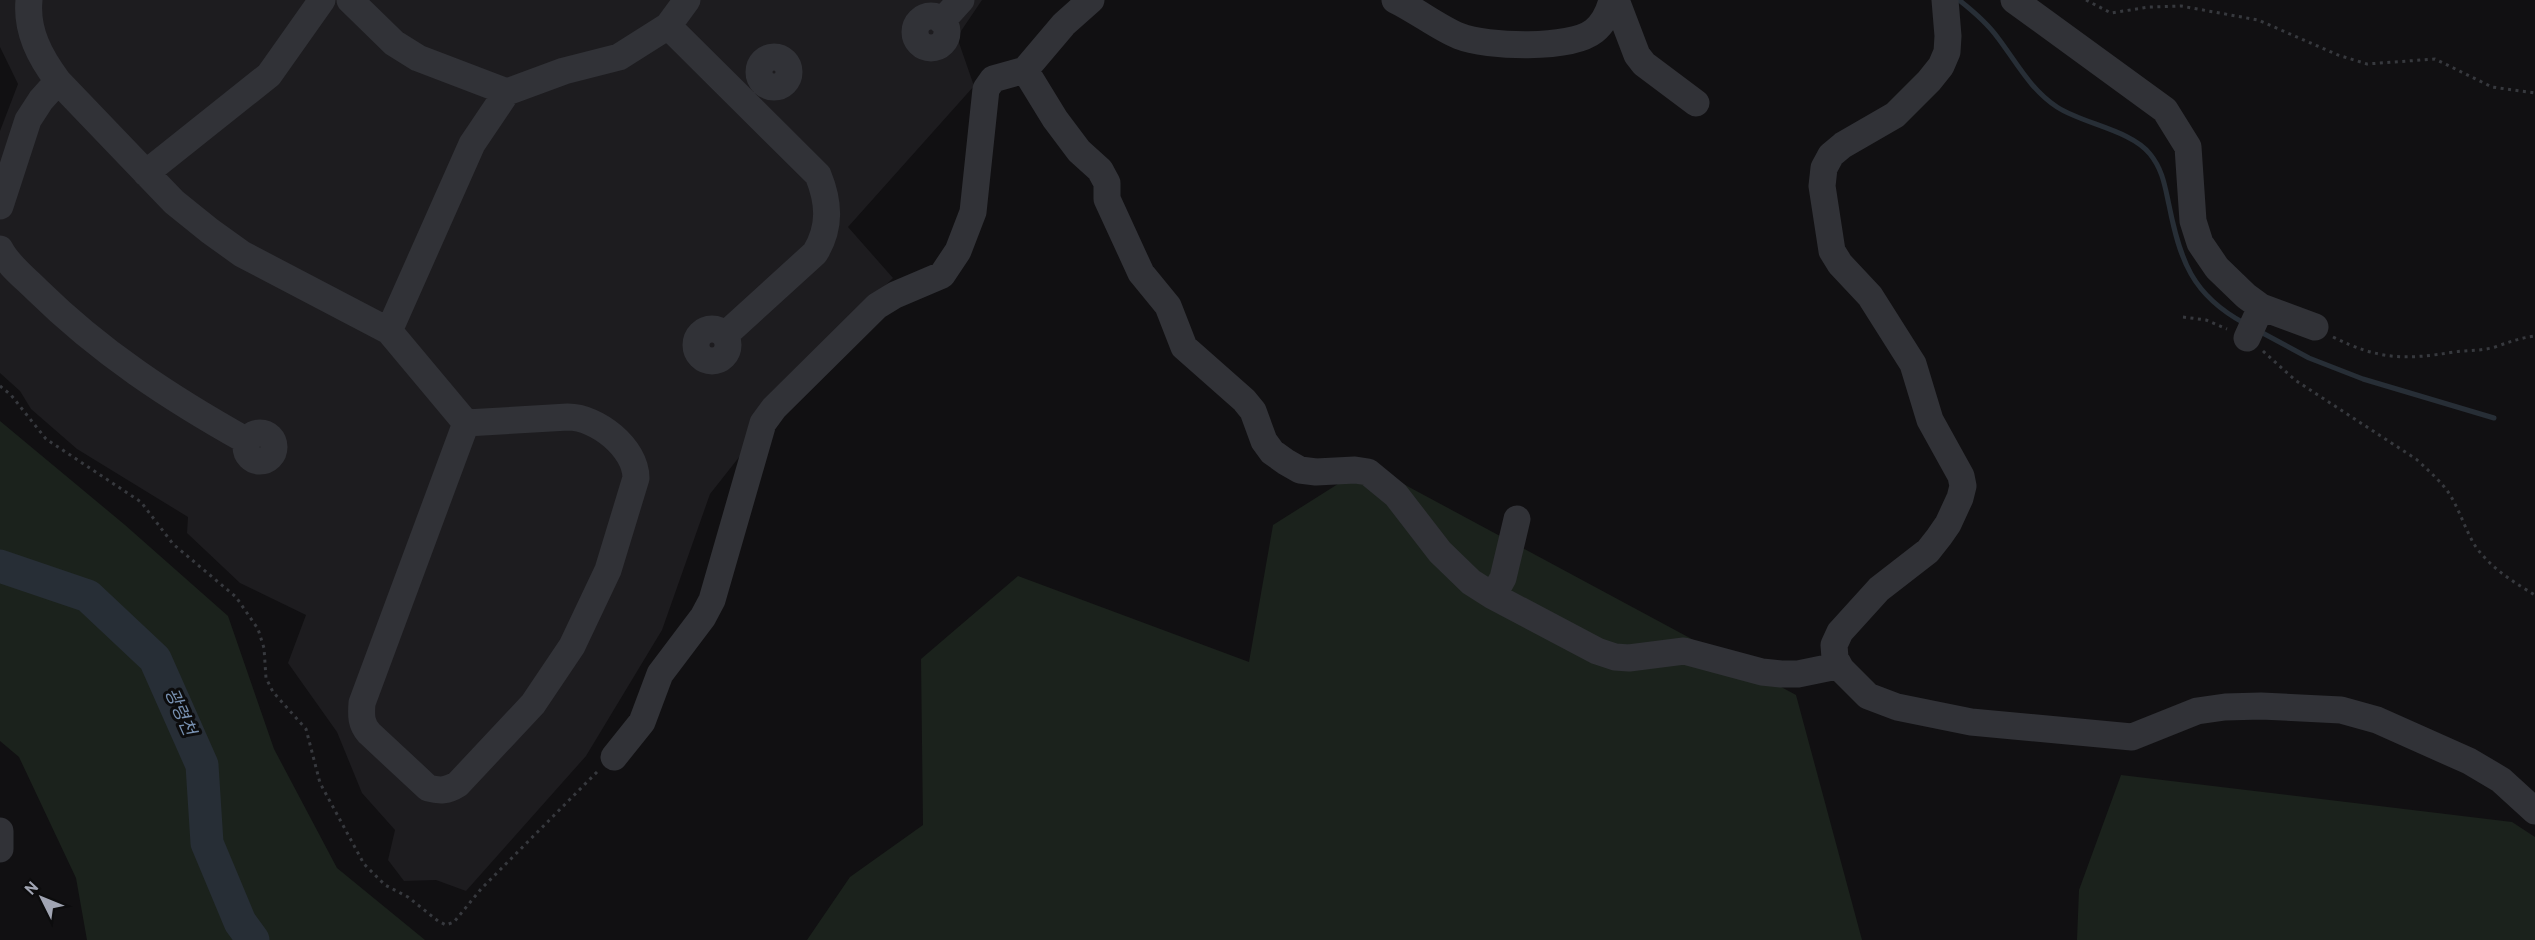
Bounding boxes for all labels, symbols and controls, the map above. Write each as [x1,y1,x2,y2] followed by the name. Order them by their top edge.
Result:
[158,685,201,742] water label: 광령천
[12,868,72,928] north arrow
[21,878,44,900] text: N

